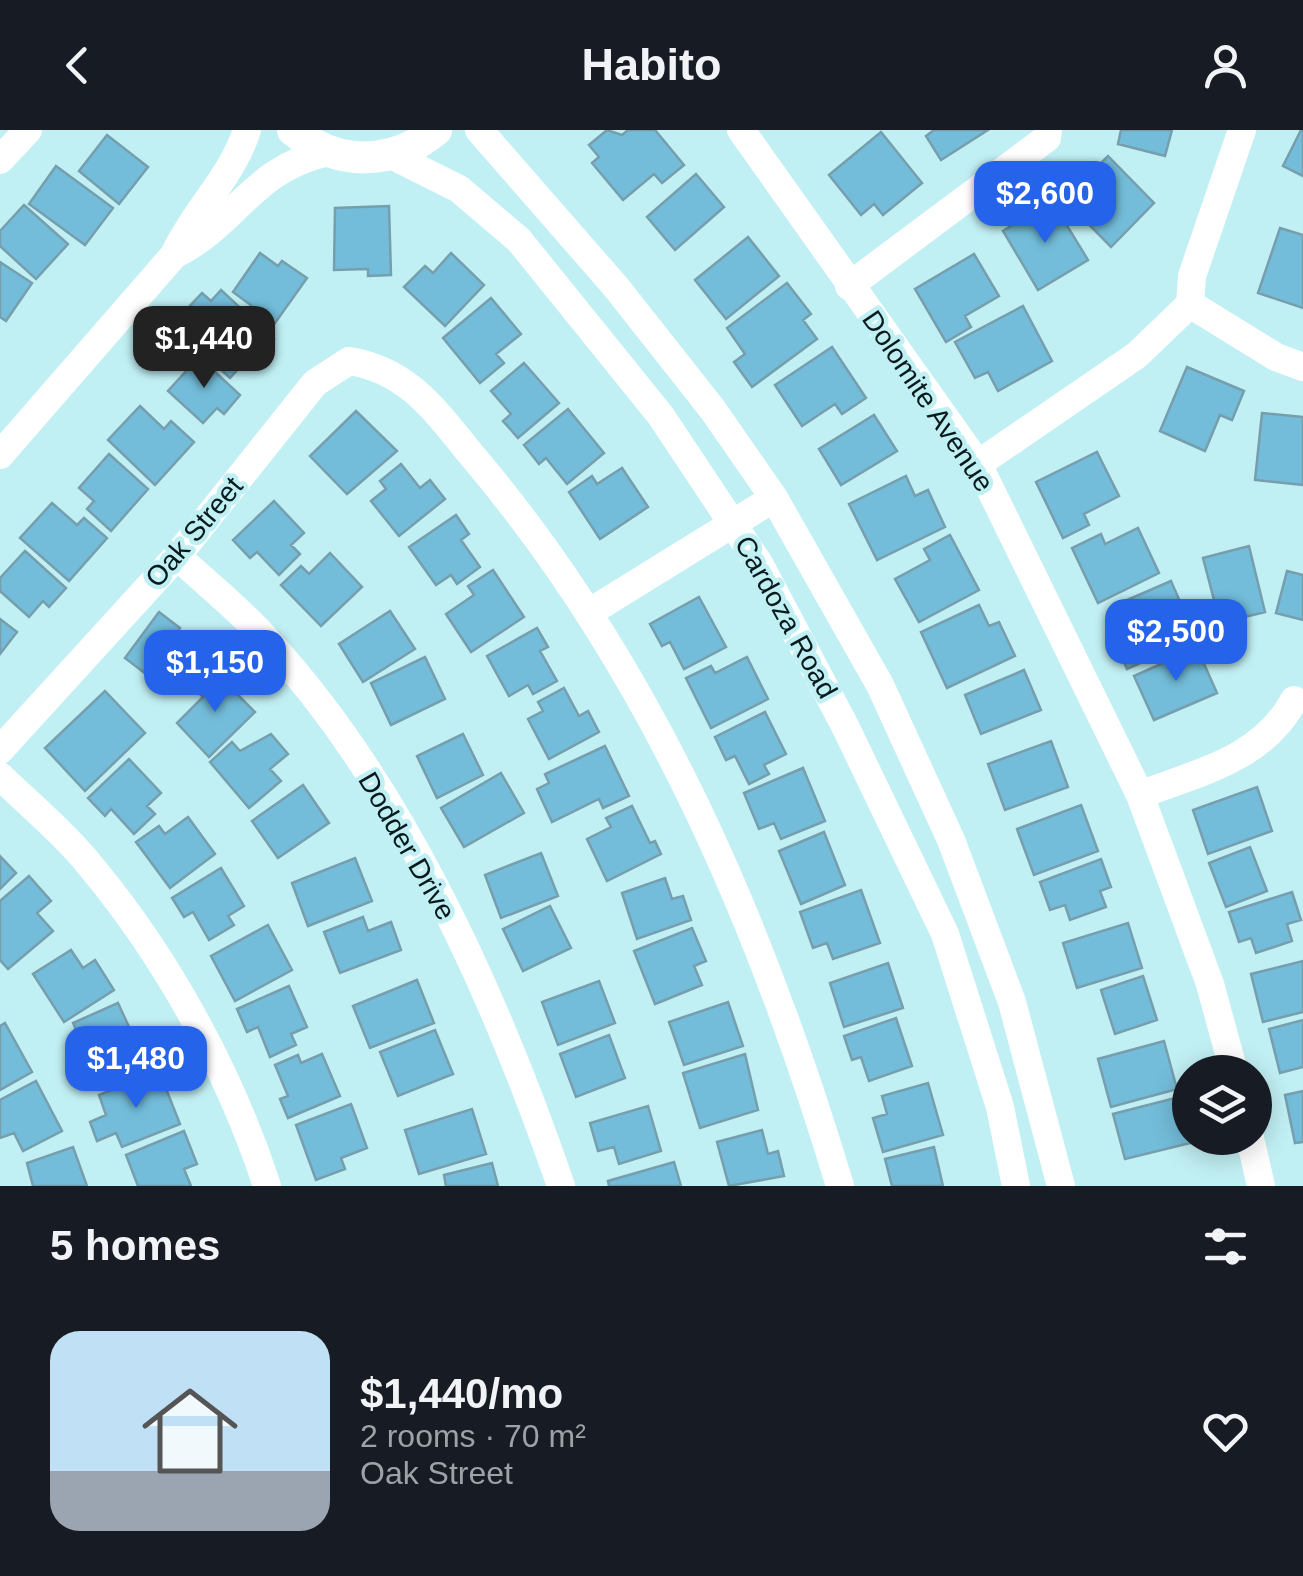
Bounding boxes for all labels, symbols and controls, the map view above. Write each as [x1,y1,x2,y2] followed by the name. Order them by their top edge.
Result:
[50,38,105,93] icon: back
[1198,38,1253,93] icon: person
[582,39,722,90] text: Habito
[964,161,1126,246] pin: $2,600
[996,175,1094,211] text: $2,600
[856,305,1000,497] street label: Dolomite Avenue
[123,306,285,391] pin: $1,440
[155,320,253,356] text: $1,440
[139,471,249,593] street label: Oak Street
[729,531,843,703] street label: Cardoza Road
[1095,599,1257,684] pin: $2,500
[1127,613,1225,649] text: $2,500
[134,630,296,715] pin: $1,150
[166,644,264,680] text: $1,150
[352,767,462,925] street label: Dodder Drive
[55,1026,217,1111] pin: $1,480
[87,1040,185,1076] text: $1,480
[1172,1055,1272,1155] map controls
[1172,1055,1272,1155] button: layers
[1198,1219,1253,1274] icon: filters
[50,1222,220,1269] text: 5 homes
[360,1370,563,1417] text: $1,440/mo
[130,1371,250,1491] icon: home
[1198,1404,1253,1459] icon: heart
[360,1418,586,1454] text: 2 rooms · 70 m²
[360,1455,513,1491] text: Oak Street

